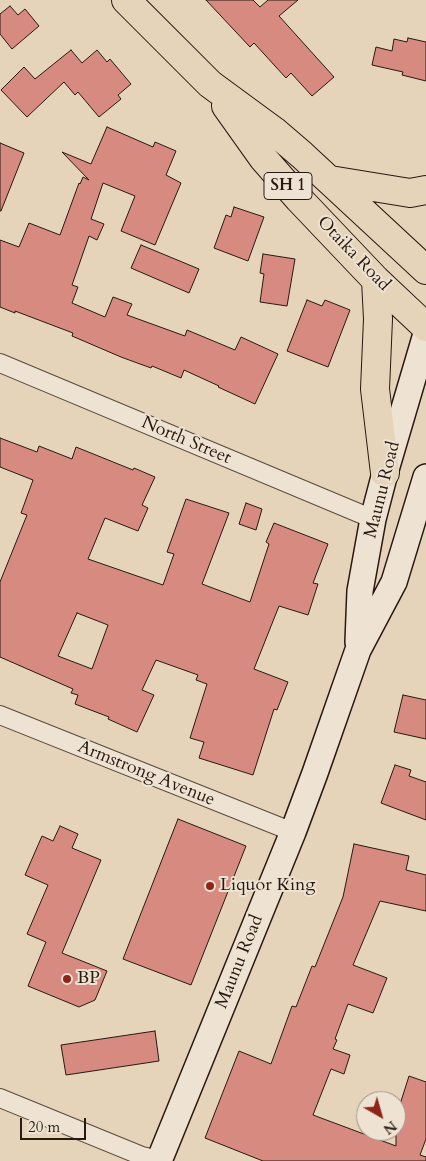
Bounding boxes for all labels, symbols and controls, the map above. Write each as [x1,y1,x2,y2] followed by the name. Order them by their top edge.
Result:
[264,172,312,200] road number: SH 1
[312,212,394,296] street label: Otaika Road
[138,412,234,470] street label: North Street
[361,439,405,541] street label: Maunu Road
[74,737,218,811] street label: Armstrong Avenue
[220,875,315,897] place label: Liquor King
[204,880,216,892] marker: Liquor King
[211,912,269,1012] street label: Maunu Road
[77,968,100,990] place label: BP
[61,973,73,985] marker: BP
[356,1091,406,1141] north arrow
[22,1108,89,1140] scale bar
[379,1116,401,1139] text: N
[28,1117,60,1137] text: 20 m

